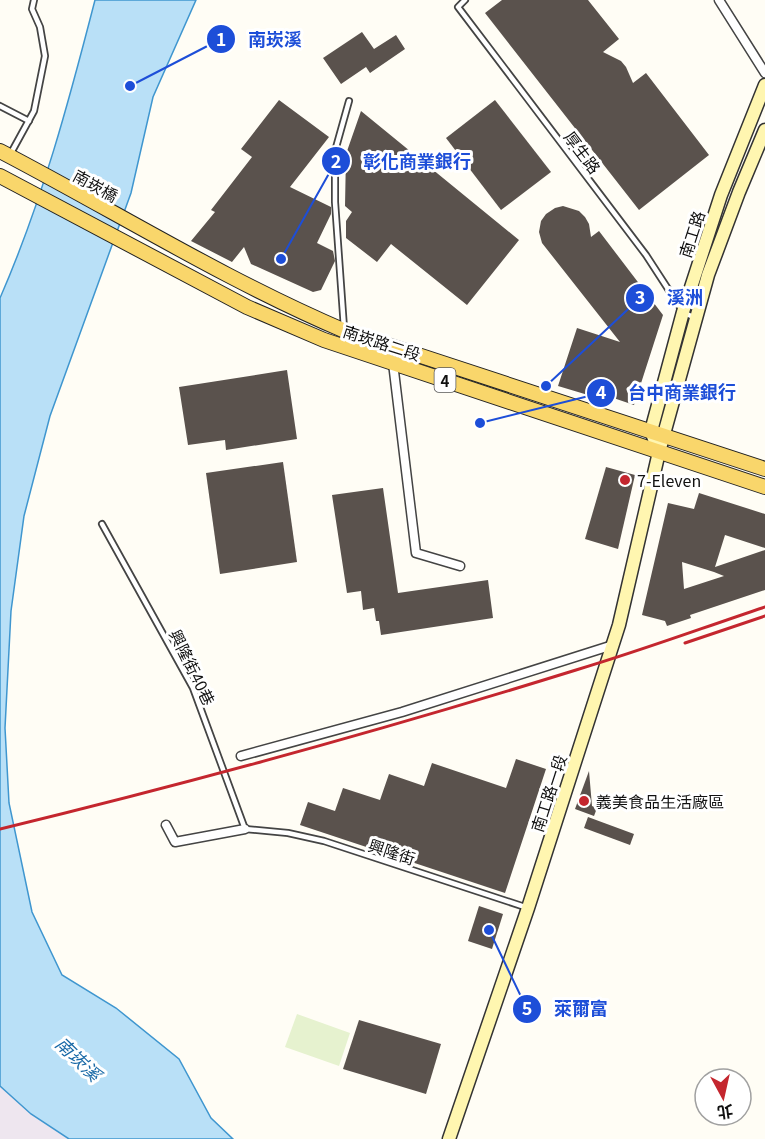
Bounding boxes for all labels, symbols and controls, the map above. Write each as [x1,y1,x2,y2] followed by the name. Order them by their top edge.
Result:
[206,21,314,57] callout: 南崁溪
[216,25,226,51] text: 1
[248,25,302,51] text: 南崁溪
[559,126,607,178] street label: 厚生路
[321,143,483,179] callout: 彰化商業銀行
[331,147,341,173] text: 2
[363,147,471,173] text: 彰化商業銀行
[69,163,123,207] street label: 南崁橋
[672,207,710,261] street label: 南工路
[625,280,715,316] callout: 溪洲
[635,283,645,309] text: 3
[667,283,703,309] text: 溪洲
[340,318,424,366] street label: 南崁路二段
[434,368,456,392] road number: 4
[586,375,748,411] callout: 台中商業銀行
[596,378,607,404] text: 4
[628,378,736,404] text: 台中商業銀行
[637,468,701,492] place label: 7-Eleven
[618,473,632,487] marker: 7-Eleven
[164,625,222,709] street label: 興隆街40巷
[524,751,572,835] street label: 南工路一段
[596,789,724,813] place label: 義美食品生活廠區
[577,794,591,808] marker: 義美食品生活廠區
[365,832,419,870] street label: 興隆街
[512,991,620,1027] callout: 萊爾富
[522,994,532,1020] text: 5
[554,994,608,1020] text: 萊爾富
[51,1030,110,1088] water label: 南崁溪
[693,1067,753,1127] north arrow
[716,1100,735,1126] text: 北

